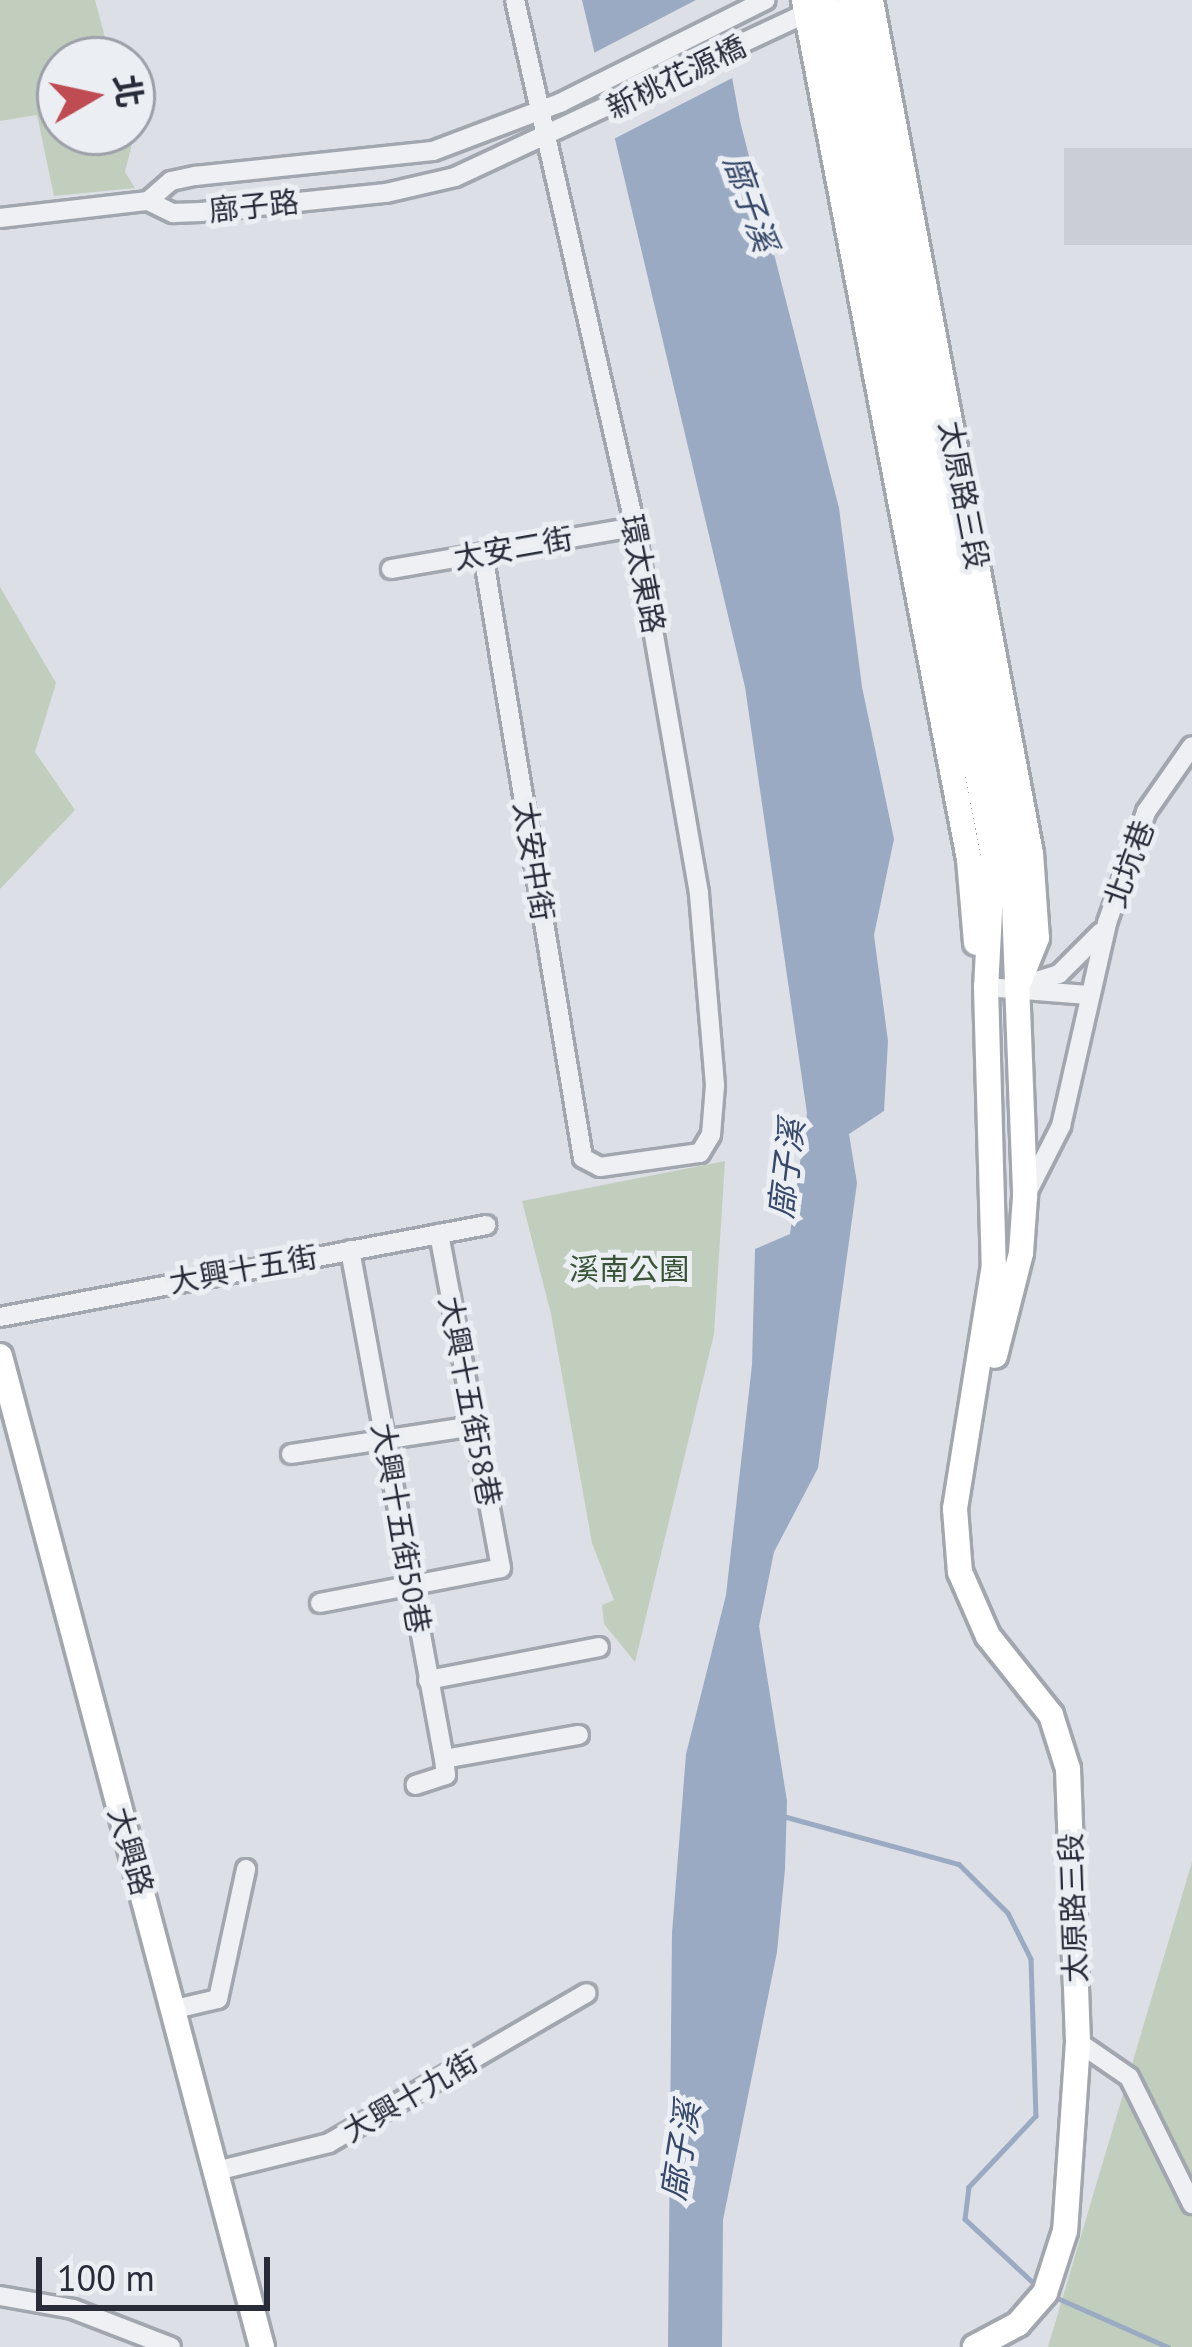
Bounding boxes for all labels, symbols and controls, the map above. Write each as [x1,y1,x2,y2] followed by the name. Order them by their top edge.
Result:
[601,28,751,126] street label: 新桃花源橋
[36,36,156,156] north arrow
[105,71,153,110] text: 北
[716,150,786,256] water label: 廍子溪
[207,183,301,229] street label: 廍子路
[932,418,996,572] street label: 太原路三段
[614,512,672,636] street label: 環太東路
[451,520,575,576] street label: 太安二街
[507,799,561,923] street label: 太安中街
[1097,816,1161,912] street label: 北坑巷
[760,1117,812,1221] water label: 廍子溪
[166,1238,320,1300] street label: 大興十五街
[569,1251,689,1287] park label: 溪南公園
[432,1293,508,1509] street label: 大興十五街58巷
[365,1420,437,1636] street label: 大興十五街50巷
[101,1803,161,1899] street label: 大興路
[1052,1832,1094,1984] street label: 太原路三段
[336,2043,484,2149] street label: 大興十九街
[653,2099,707,2203] water label: 廍子溪
[42,2233,276,2307] scale bar
[57,2254,155,2301] text: 100 m

